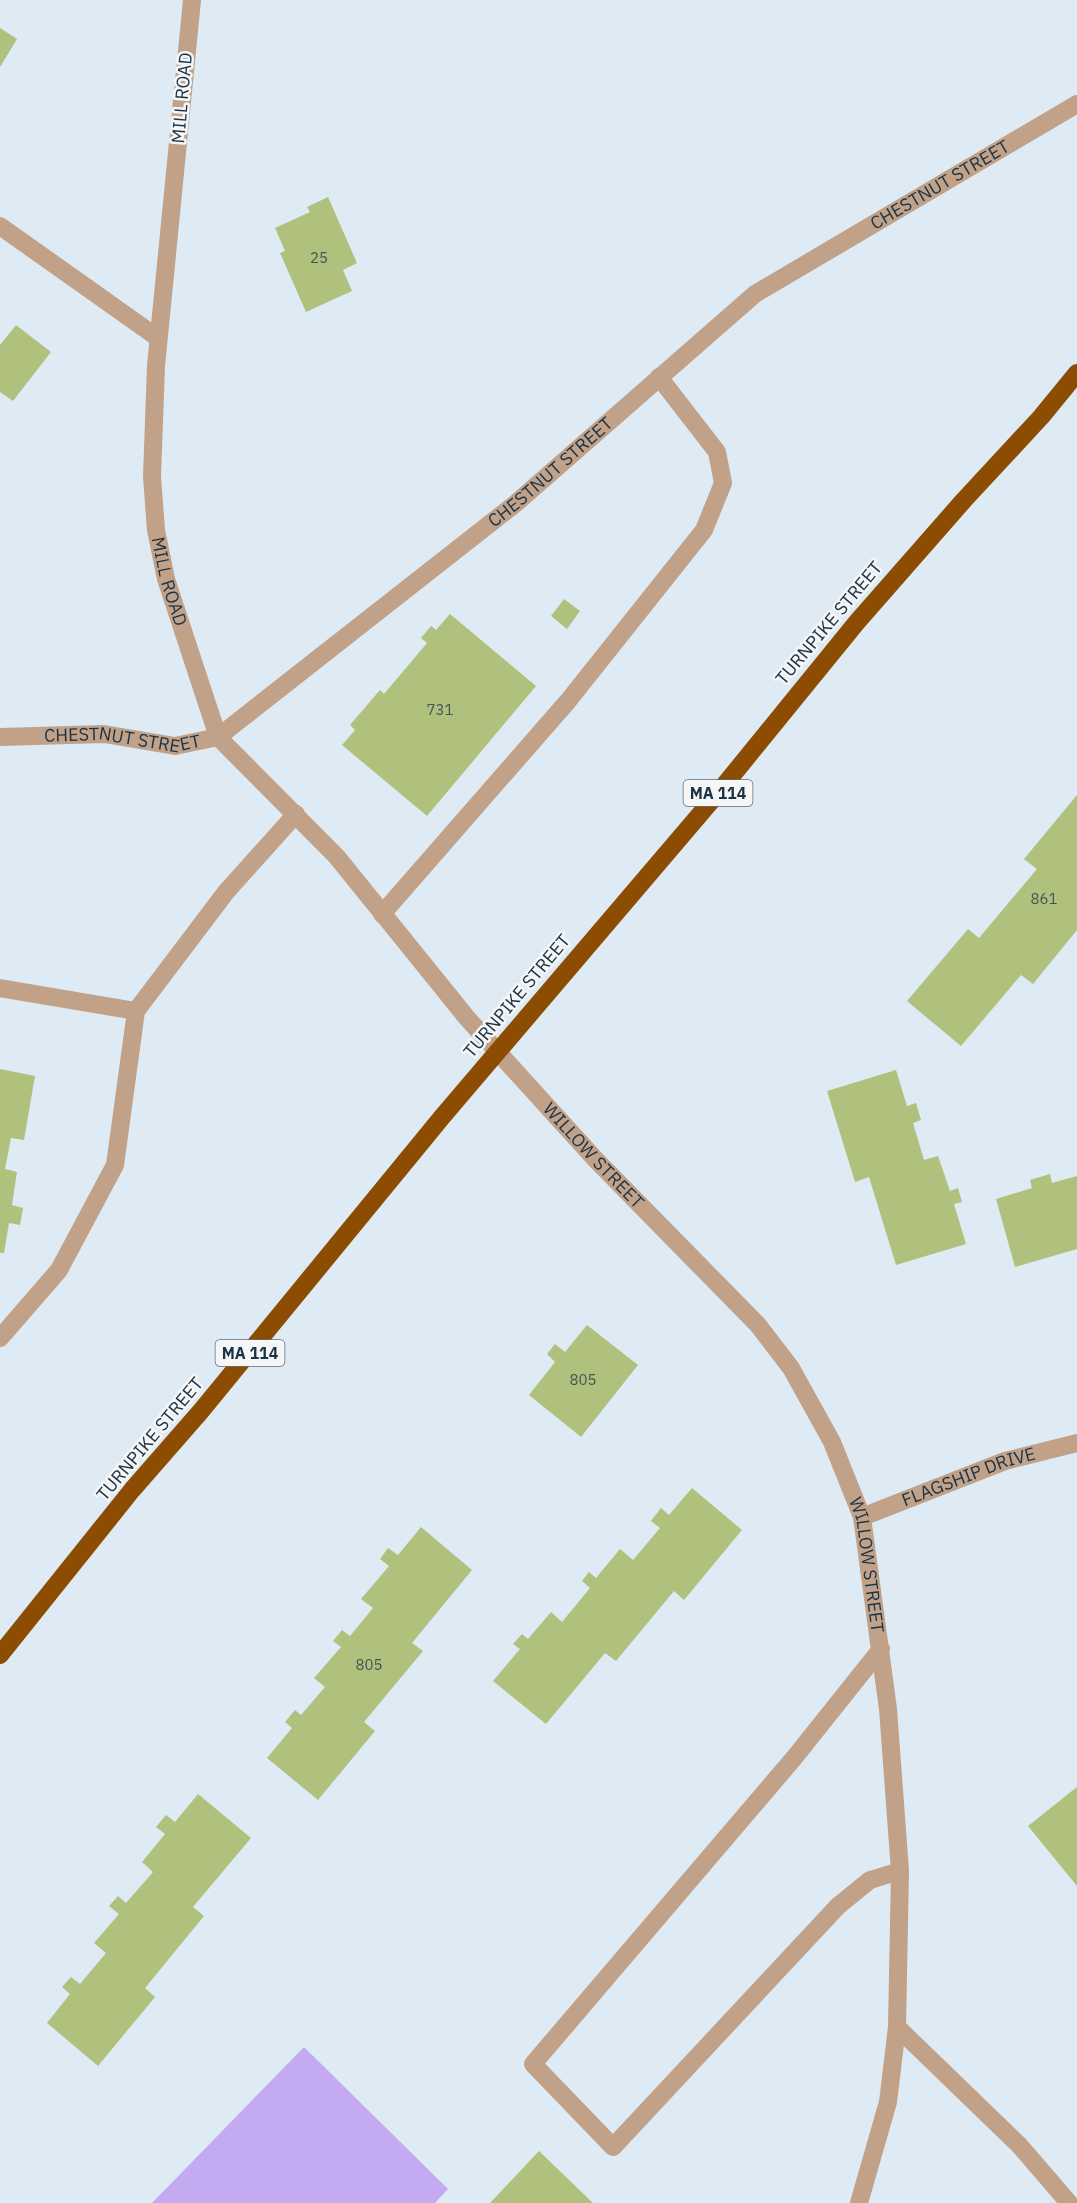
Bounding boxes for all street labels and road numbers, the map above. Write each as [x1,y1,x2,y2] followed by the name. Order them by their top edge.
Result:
[166,51,197,145] street label: MILL ROAD
[866,134,1013,235] street label: CHESTNUT STREET
[483,412,617,532] street label: CHESTNUT STREET
[147,535,193,629] street label: MILL ROAD
[770,556,887,689] street label: TURNPIKE STREET
[44,721,203,758] street label: CHESTNUT STREET
[684,780,752,806] road number: MA 114
[458,929,575,1062] street label: TURNPIKE STREET
[538,1097,649,1213] street label: WILLOW STREET
[216,1340,284,1366] road number: MA 114
[91,1372,208,1505] street label: TURNPIKE STREET
[898,1442,1038,1511] street label: FLAGSHIP DRIVE
[844,1493,890,1634] street label: WILLOW STREET

